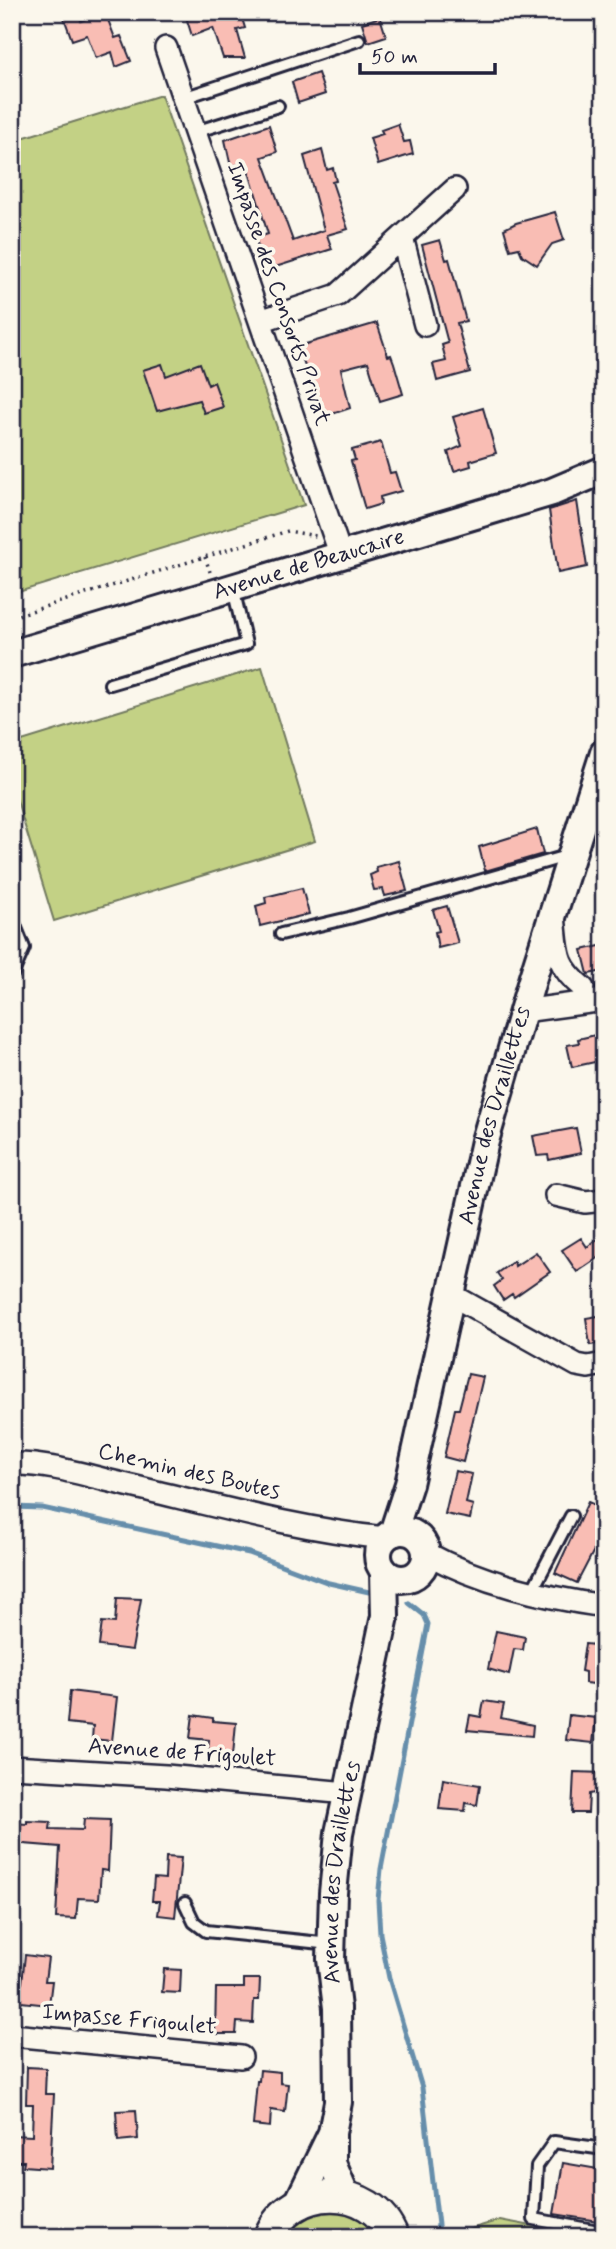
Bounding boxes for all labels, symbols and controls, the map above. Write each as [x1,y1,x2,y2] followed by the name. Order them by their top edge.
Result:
[360,32,495,76] scale bar
[371,43,418,71] text: 50 m
[219,158,337,430] street label: Impasse des Consorts Privat
[210,522,408,608] street label: Avenue de Beaucaire
[452,1003,539,1227] street label: Avenue des Draillettes
[95,1436,283,1508] street label: Chemin des Boutes
[87,1731,277,1775] street label: Avenue de Frigoulet
[316,1758,369,1986] street label: Avenue des Draillettes
[41,1997,218,2043] street label: Impasse Frigoulet

